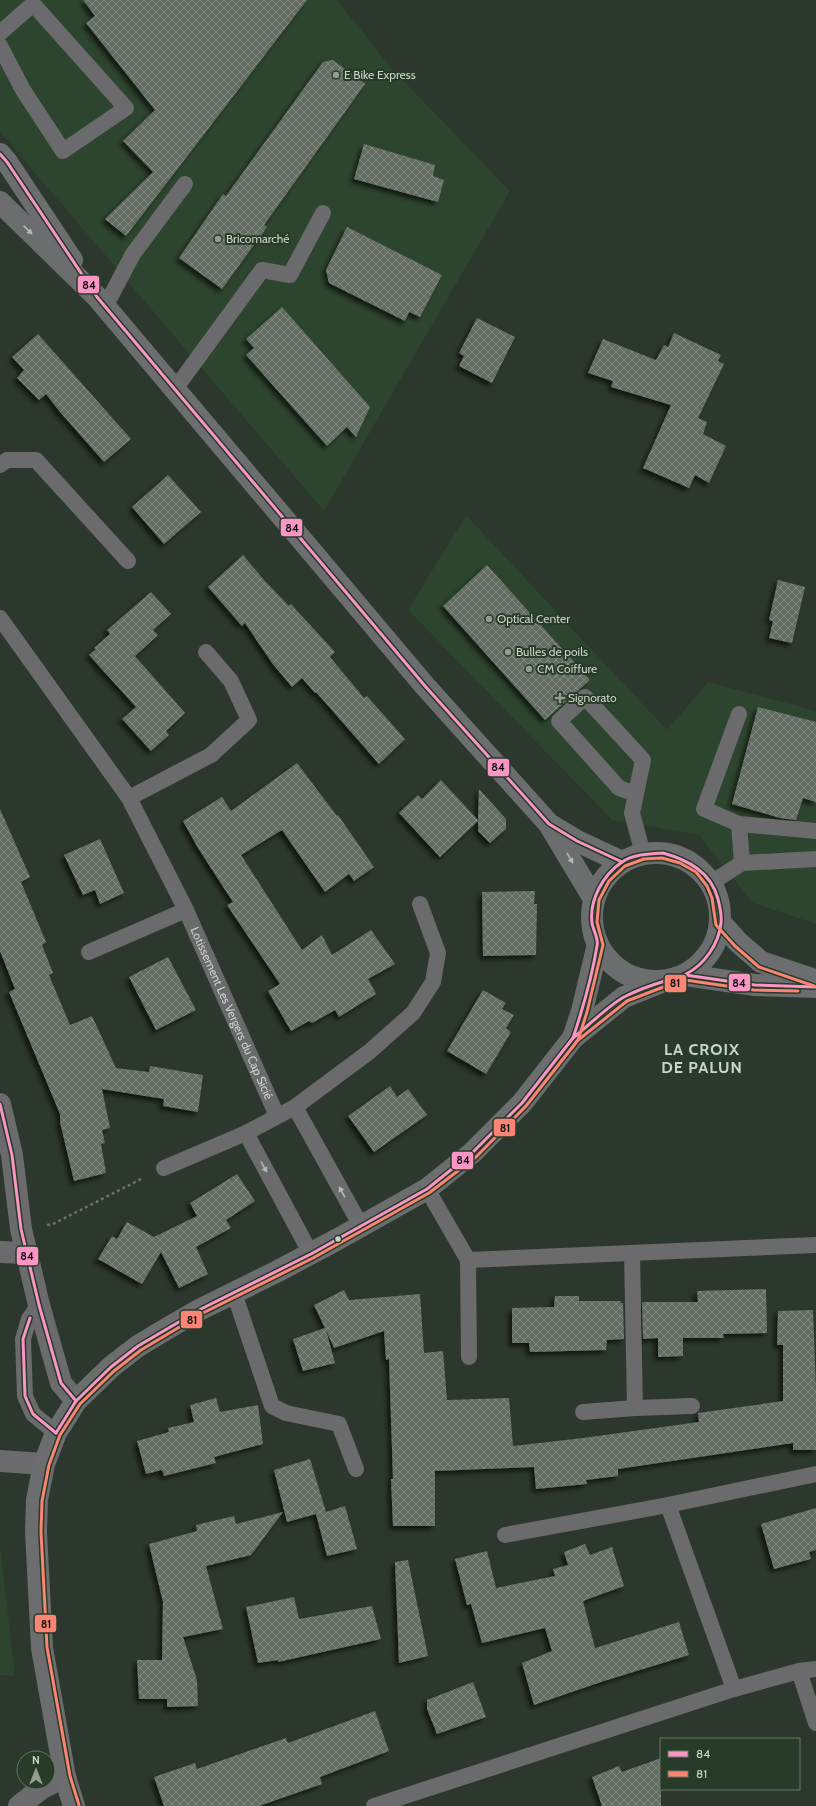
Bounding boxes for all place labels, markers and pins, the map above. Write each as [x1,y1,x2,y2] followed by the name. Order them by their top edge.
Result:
[344,67,416,82] place label: E Bike Express
[331,70,341,80] marker: E Bike Express
[226,231,289,246] place label: Bricomarché
[213,234,223,244] marker: Bricomarché
[497,611,570,626] place label: Optical Center
[484,614,494,624] marker: Optical Center
[516,644,588,659] place label: Bulles de poils
[503,647,513,657] marker: Bulles de poils
[537,661,597,676] place label: CM Coiffure
[524,664,534,674] marker: CM Coiffure
[568,690,617,705] place label: Signorato
[555,693,565,703] marker: Signorato
[333,1234,343,1244] unlabelled marker

